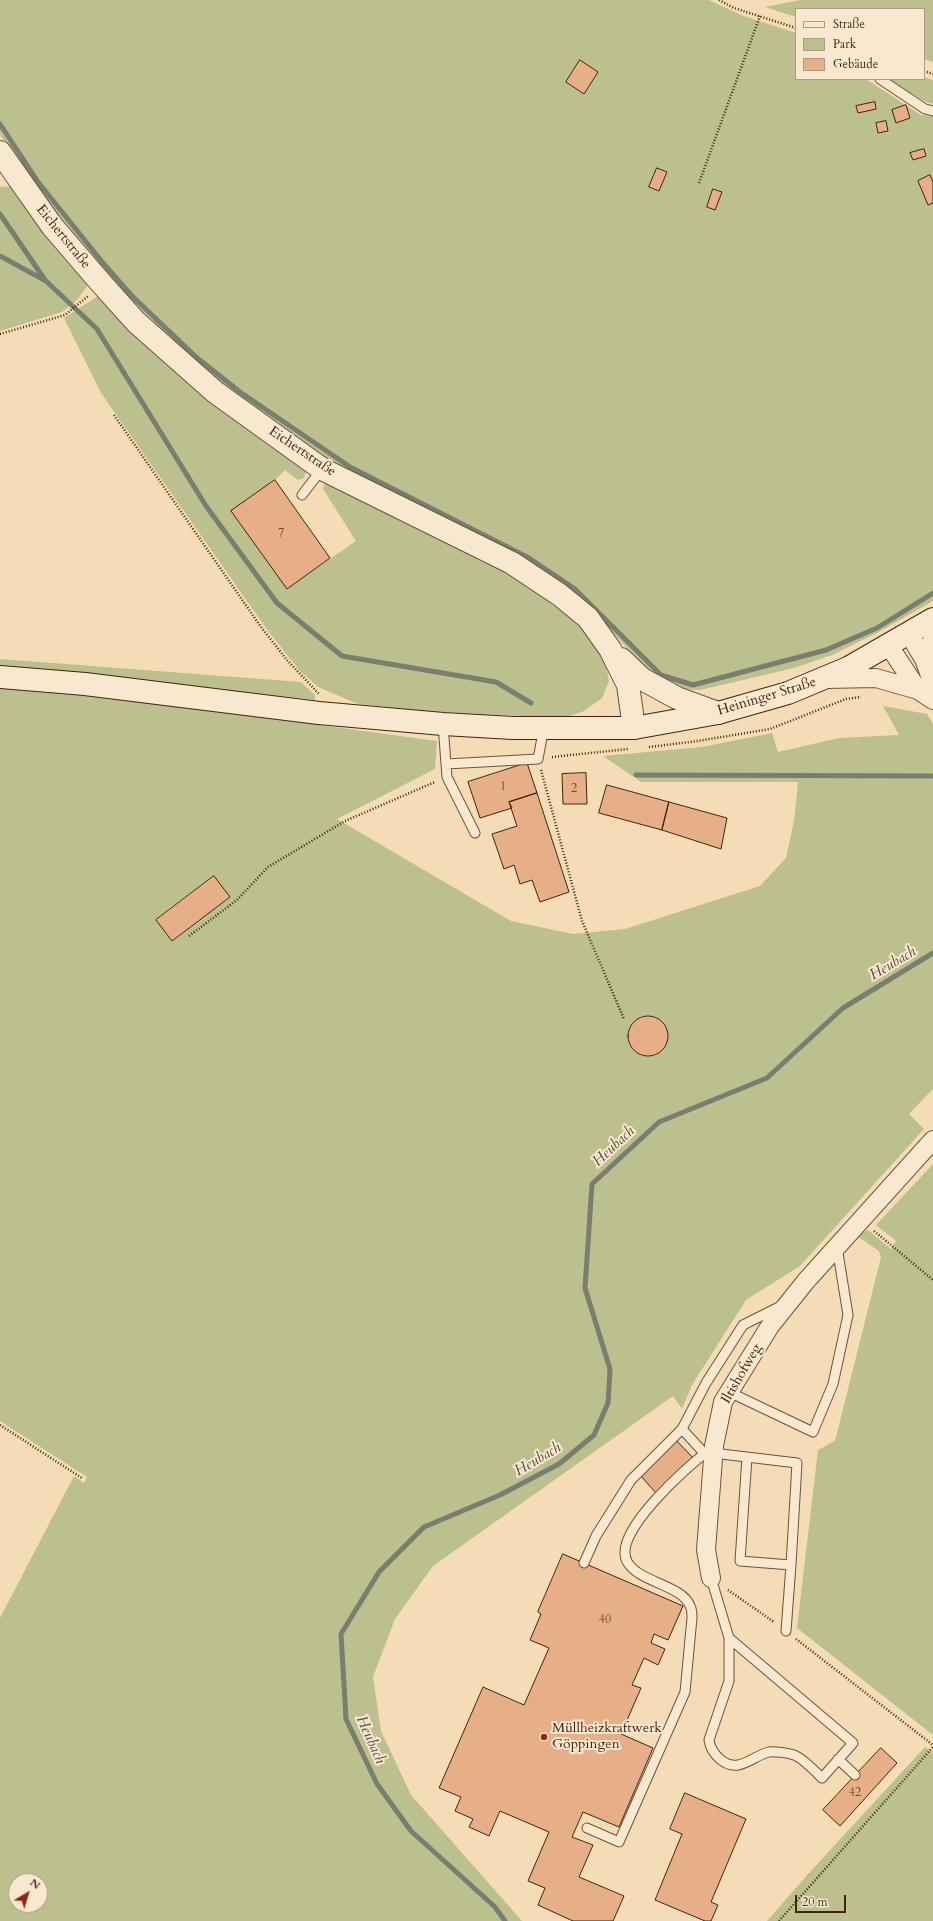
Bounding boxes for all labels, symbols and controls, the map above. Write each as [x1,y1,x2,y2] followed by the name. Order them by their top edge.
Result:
[795,8,925,80] legend
[833,16,865,32] text: Straße
[833,36,856,52] text: Park
[833,56,878,72] text: Gebäude
[32,202,94,272] street label: Eichertstraße
[265,423,339,481] street label: Eichertstraße
[278,527,284,541] house number: 7
[716,674,818,720] street label: Heininger Straße
[500,780,506,794] house number: 1
[571,782,577,796] house number: 2
[867,943,919,985] water label: Heubach
[589,1123,639,1171] water label: Heubach
[718,1341,766,1407] street label: Iltishofweg
[512,1439,564,1481] water label: Heubach
[599,1613,611,1627] house number: 40
[351,1713,389,1767] water label: Heubach
[552,1721,662,1754] place label: Müllheizkraftwerk Göppingen
[539,1732,549,1742] marker: Müllheizkraftwerk Göppingen
[849,1786,861,1800] house number: 42
[8,1873,48,1913] north arrow
[27,1875,43,1893] text: N
[797,1887,848,1913] scale bar
[802,1894,828,1910] text: 20 m

